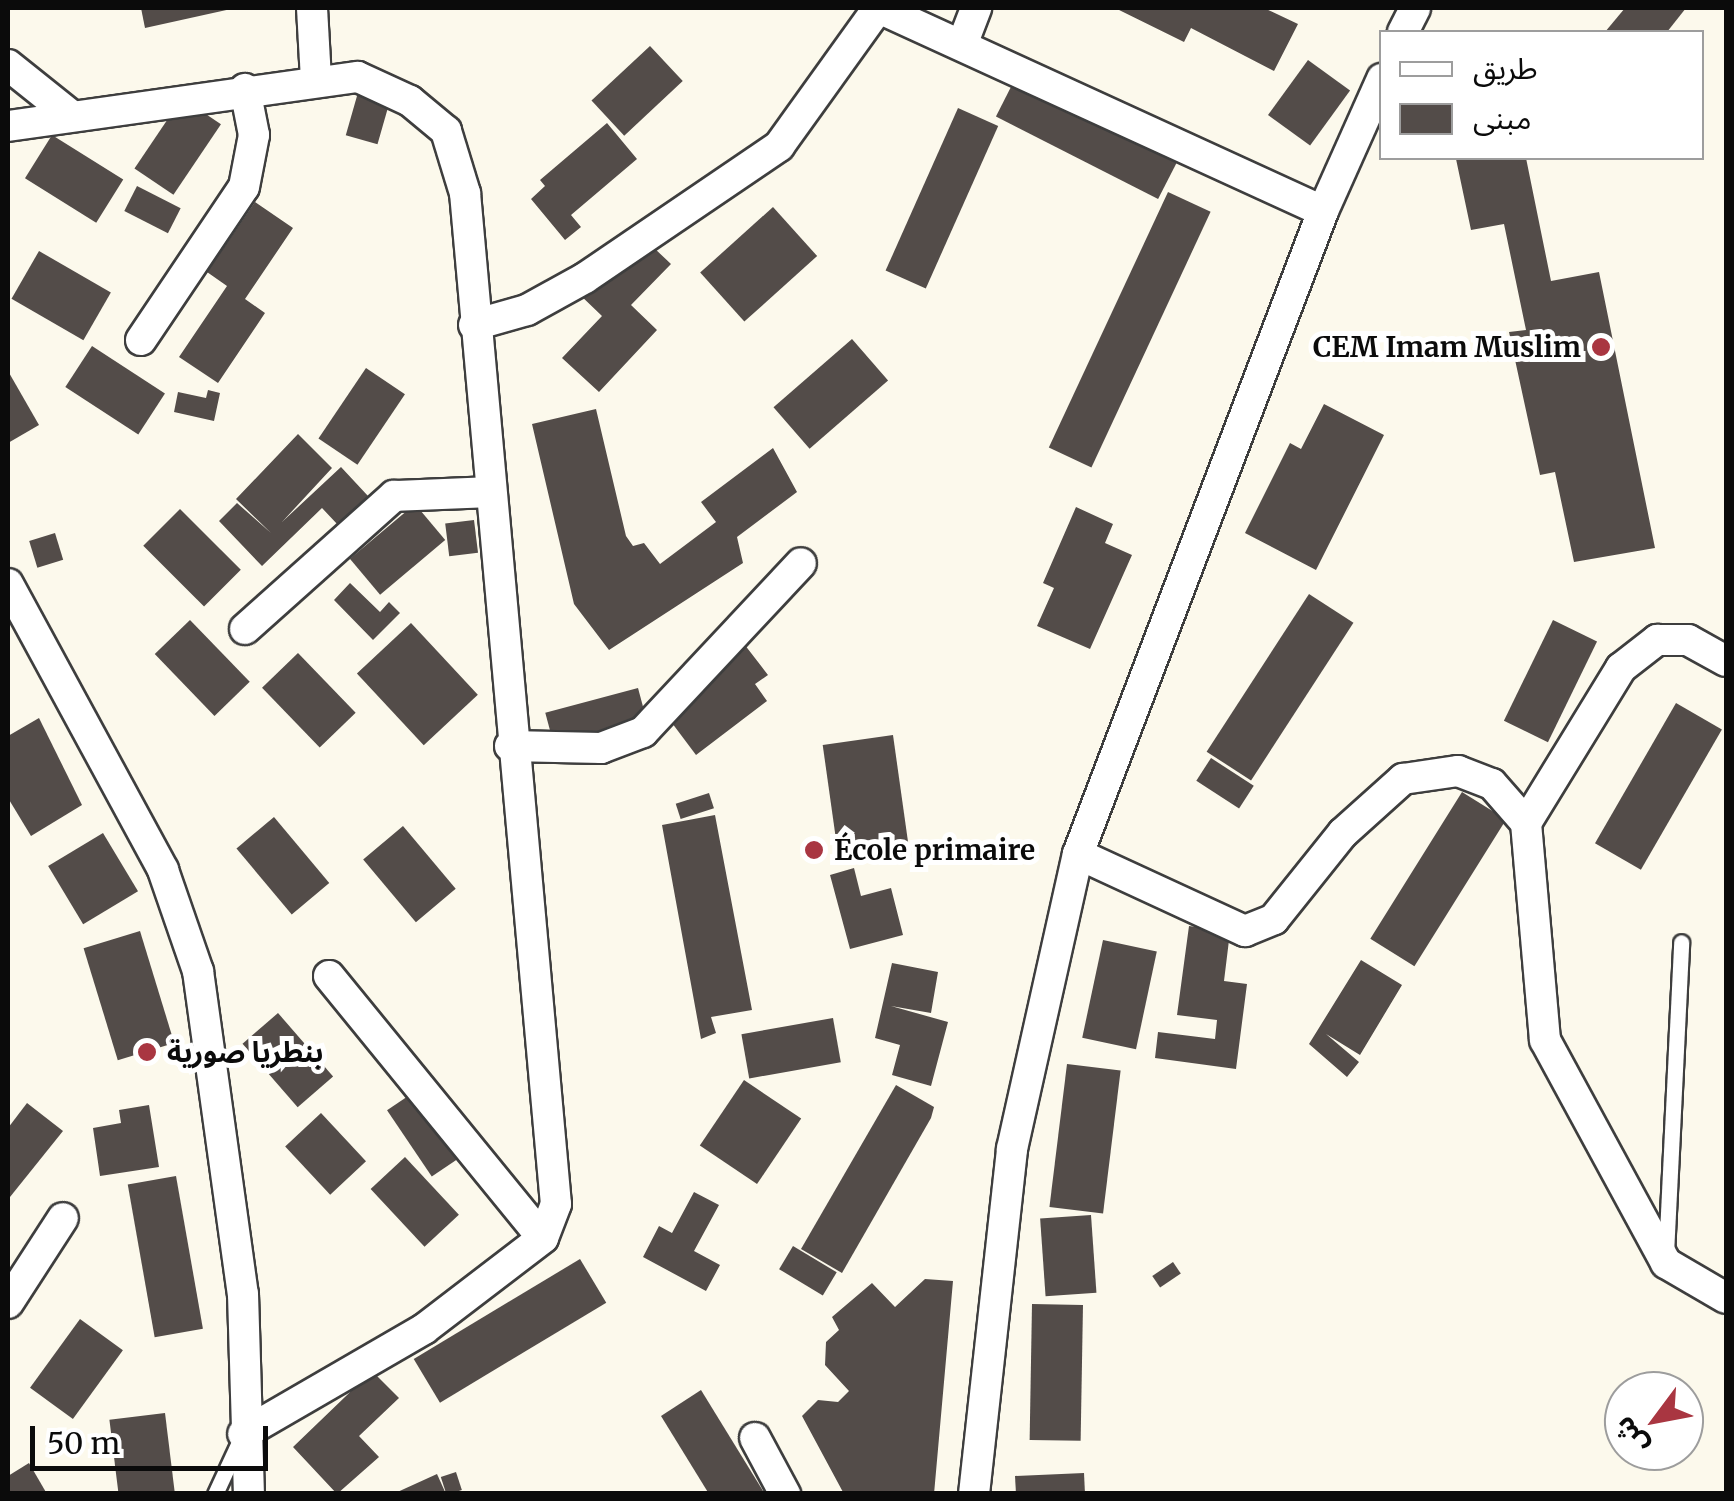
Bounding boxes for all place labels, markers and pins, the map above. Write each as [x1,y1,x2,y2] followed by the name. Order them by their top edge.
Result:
[1313,330,1581,364] place label: CEM Imam Muslim
[1590,336,1612,358] marker: CEM Imam Muslim
[834,833,1035,867] place label: École primaire
[803,839,825,861] marker: École primaire
[167,1035,323,1069] place label: بنطريا صورية
[136,1041,158,1063] marker: بنطريا صورية

